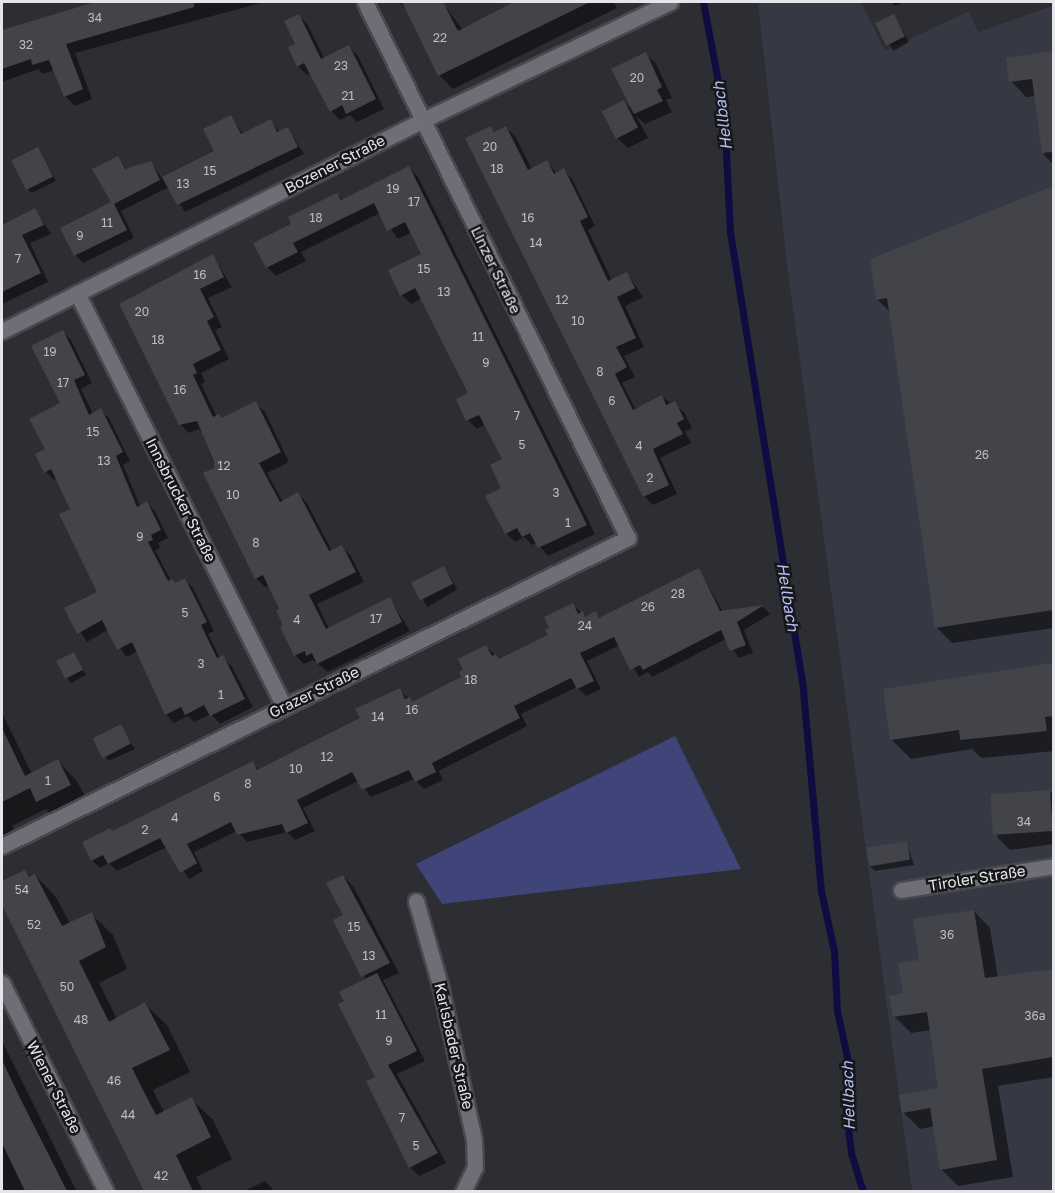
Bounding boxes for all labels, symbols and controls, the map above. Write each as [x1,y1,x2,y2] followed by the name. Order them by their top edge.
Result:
[88,11,102,25] house number: 34
[433,31,447,45] house number: 22
[19,38,33,52] house number: 32
[334,59,348,73] house number: 23
[630,71,644,85] house number: 20
[708,81,736,151] water label: Hellbach
[342,89,354,103] house number: 21
[282,131,388,197] street label: Bozener Straße
[483,140,497,154] house number: 20
[490,162,504,176] house number: 18
[204,164,216,178] house number: 15
[177,177,189,191] house number: 13
[386,182,400,196] house number: 19
[408,195,420,209] house number: 17
[309,211,323,225] house number: 18
[521,211,535,225] house number: 16
[101,216,113,230] house number: 11
[467,224,525,316] street label: Linzer Straße
[76,229,84,243] house number: 9
[529,236,543,250] house number: 14
[15,252,21,266] house number: 7
[418,262,430,276] house number: 15
[193,268,207,282] house number: 16
[438,285,450,299] house number: 13
[556,293,568,307] house number: 12
[135,305,149,319] house number: 20
[571,314,585,328] house number: 10
[472,330,484,344] house number: 11
[151,333,165,347] house number: 18
[43,345,57,359] house number: 19
[482,356,490,370] house number: 9
[596,365,604,379] house number: 8
[57,376,69,390] house number: 17
[173,383,187,397] house number: 16
[608,394,616,408] house number: 6
[514,409,520,423] house number: 7
[87,425,99,439] house number: 15
[142,435,220,565] street label: Innsbrucker Straße
[519,438,525,452] house number: 5
[635,439,643,453] house number: 4
[975,448,989,462] house number: 26
[98,454,110,468] house number: 13
[218,459,230,473] house number: 12
[647,471,653,485] house number: 2
[552,486,560,500] house number: 3
[226,488,240,502] house number: 10
[565,516,571,530] house number: 1
[136,530,144,544] house number: 9
[252,536,260,550] house number: 8
[773,561,803,633] water label: Hellbach
[671,587,685,601] house number: 28
[641,600,655,614] house number: 26
[182,606,188,620] house number: 5
[370,612,382,626] house number: 17
[293,613,301,627] house number: 4
[578,619,592,633] house number: 24
[197,657,205,671] house number: 3
[266,663,362,721] street label: Grazer Straße
[464,673,478,687] house number: 18
[218,688,224,702] house number: 1
[405,703,419,717] house number: 16
[371,710,385,724] house number: 14
[321,750,333,764] house number: 12
[289,762,303,776] house number: 10
[45,774,51,788] house number: 1
[244,777,252,791] house number: 8
[213,790,221,804] house number: 6
[171,811,179,825] house number: 4
[1017,815,1031,829] house number: 34
[142,823,148,837] house number: 2
[927,861,1027,895] street label: Tiroler Straße
[15,883,29,897] house number: 54
[27,918,41,932] house number: 52
[348,920,360,934] house number: 15
[940,928,954,942] house number: 36
[363,949,375,963] house number: 13
[60,980,74,994] house number: 50
[431,981,477,1111] street label: Karlsbader Straße
[375,1008,387,1022] house number: 11
[1024,1009,1046,1023] house number: 36a
[74,1013,88,1027] house number: 48
[385,1034,393,1048] house number: 9
[23,1038,85,1136] street label: Wiener Straße
[837,1061,859,1131] water label: Hellbach
[107,1074,121,1088] house number: 46
[121,1108,135,1122] house number: 44
[399,1111,405,1125] house number: 7
[413,1139,419,1153] house number: 5
[154,1169,168,1183] house number: 42

